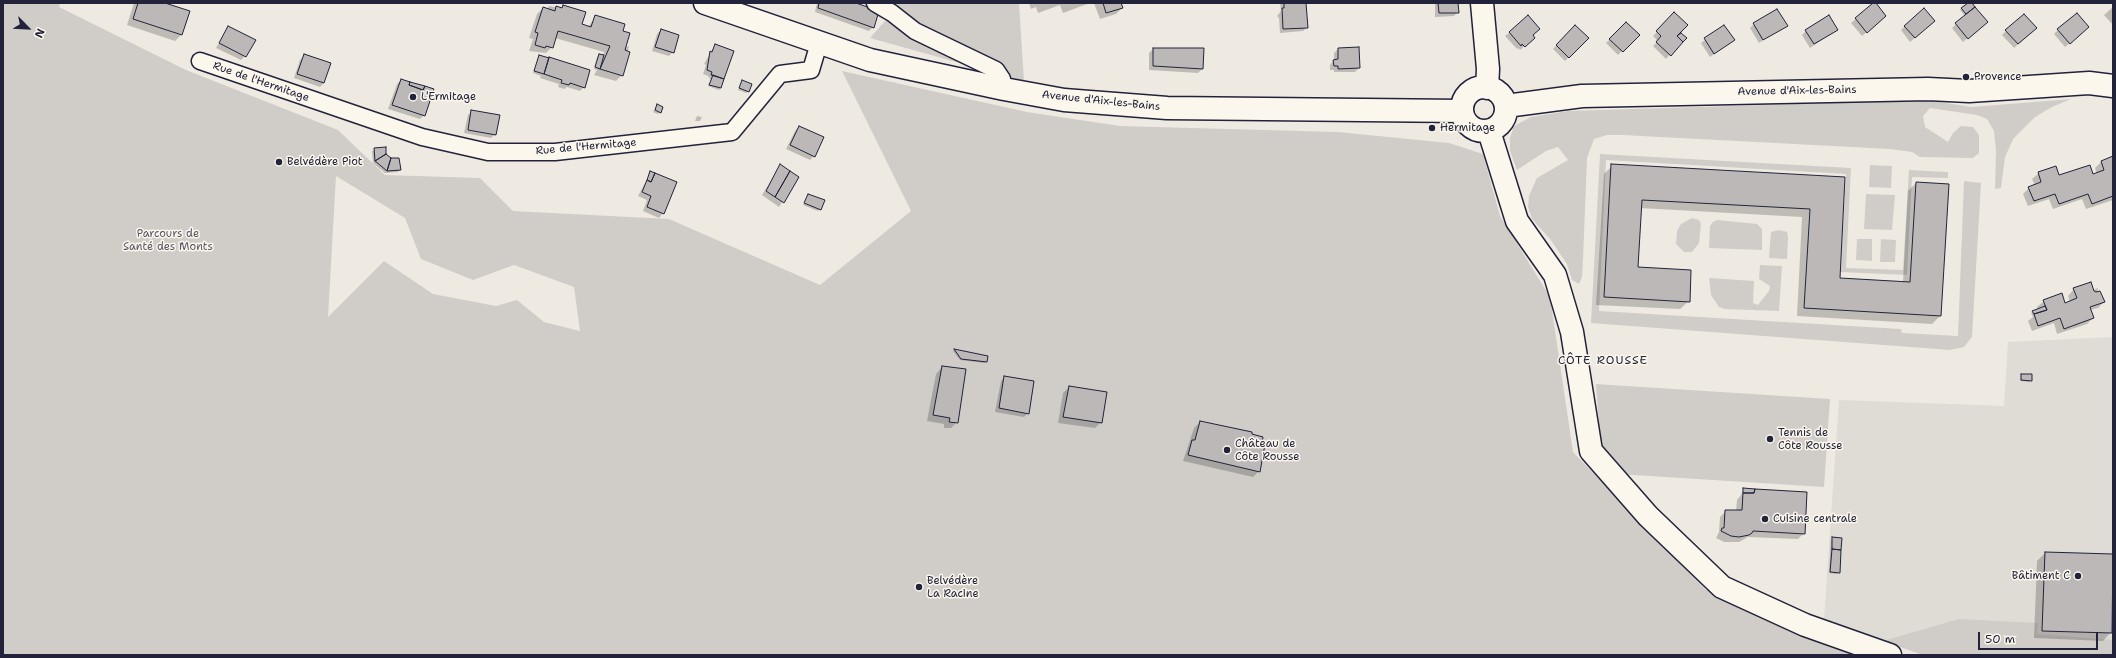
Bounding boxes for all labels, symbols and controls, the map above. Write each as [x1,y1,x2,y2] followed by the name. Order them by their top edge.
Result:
[8,8,48,48] north arrow
[31,26,48,40] text: N
[211,59,311,105] street label: Rue de l'Hermitage
[1974,70,2021,84] place label: Provence
[1961,72,1971,82] marker: Provence
[1737,83,1857,99] street label: Avenue d'Aix-les-Bains
[1041,88,1161,114] street label: Avenue d'Aix-les-Bains
[421,90,476,104] place label: L'Ermitage
[408,92,418,102] marker: L'Ermitage
[1440,121,1495,135] place label: Hermitage
[1427,123,1437,133] marker: Hermitage
[535,136,637,158] street label: Rue de l'Hermitage
[287,155,363,169] place label: Belvédère Piot
[274,157,284,167] marker: Belvédère Piot
[123,227,213,253] park label: Parcours de Santé des Monts
[1558,354,1648,368] district label: CÔTE ROUSSE
[1778,426,1842,452] place label: Tennis de Côte Rousse
[1765,434,1775,444] marker: Tennis de Côte Rousse
[1235,437,1299,463] place label: Château de Côte Rousse
[1222,445,1232,455] marker: Château de Côte Rousse
[1773,512,1857,526] place label: Cuisine centrale
[1760,514,1770,524] marker: Cuisine centrale
[2012,569,2070,583] place label: Bâtiment C
[2073,571,2083,581] marker: Bâtiment C
[927,574,979,600] place label: Belvédère La Racine
[914,582,924,592] marker: Belvédère La Racine
[1980,624,2100,650] scale bar
[1985,631,2015,647] text: 50 m

